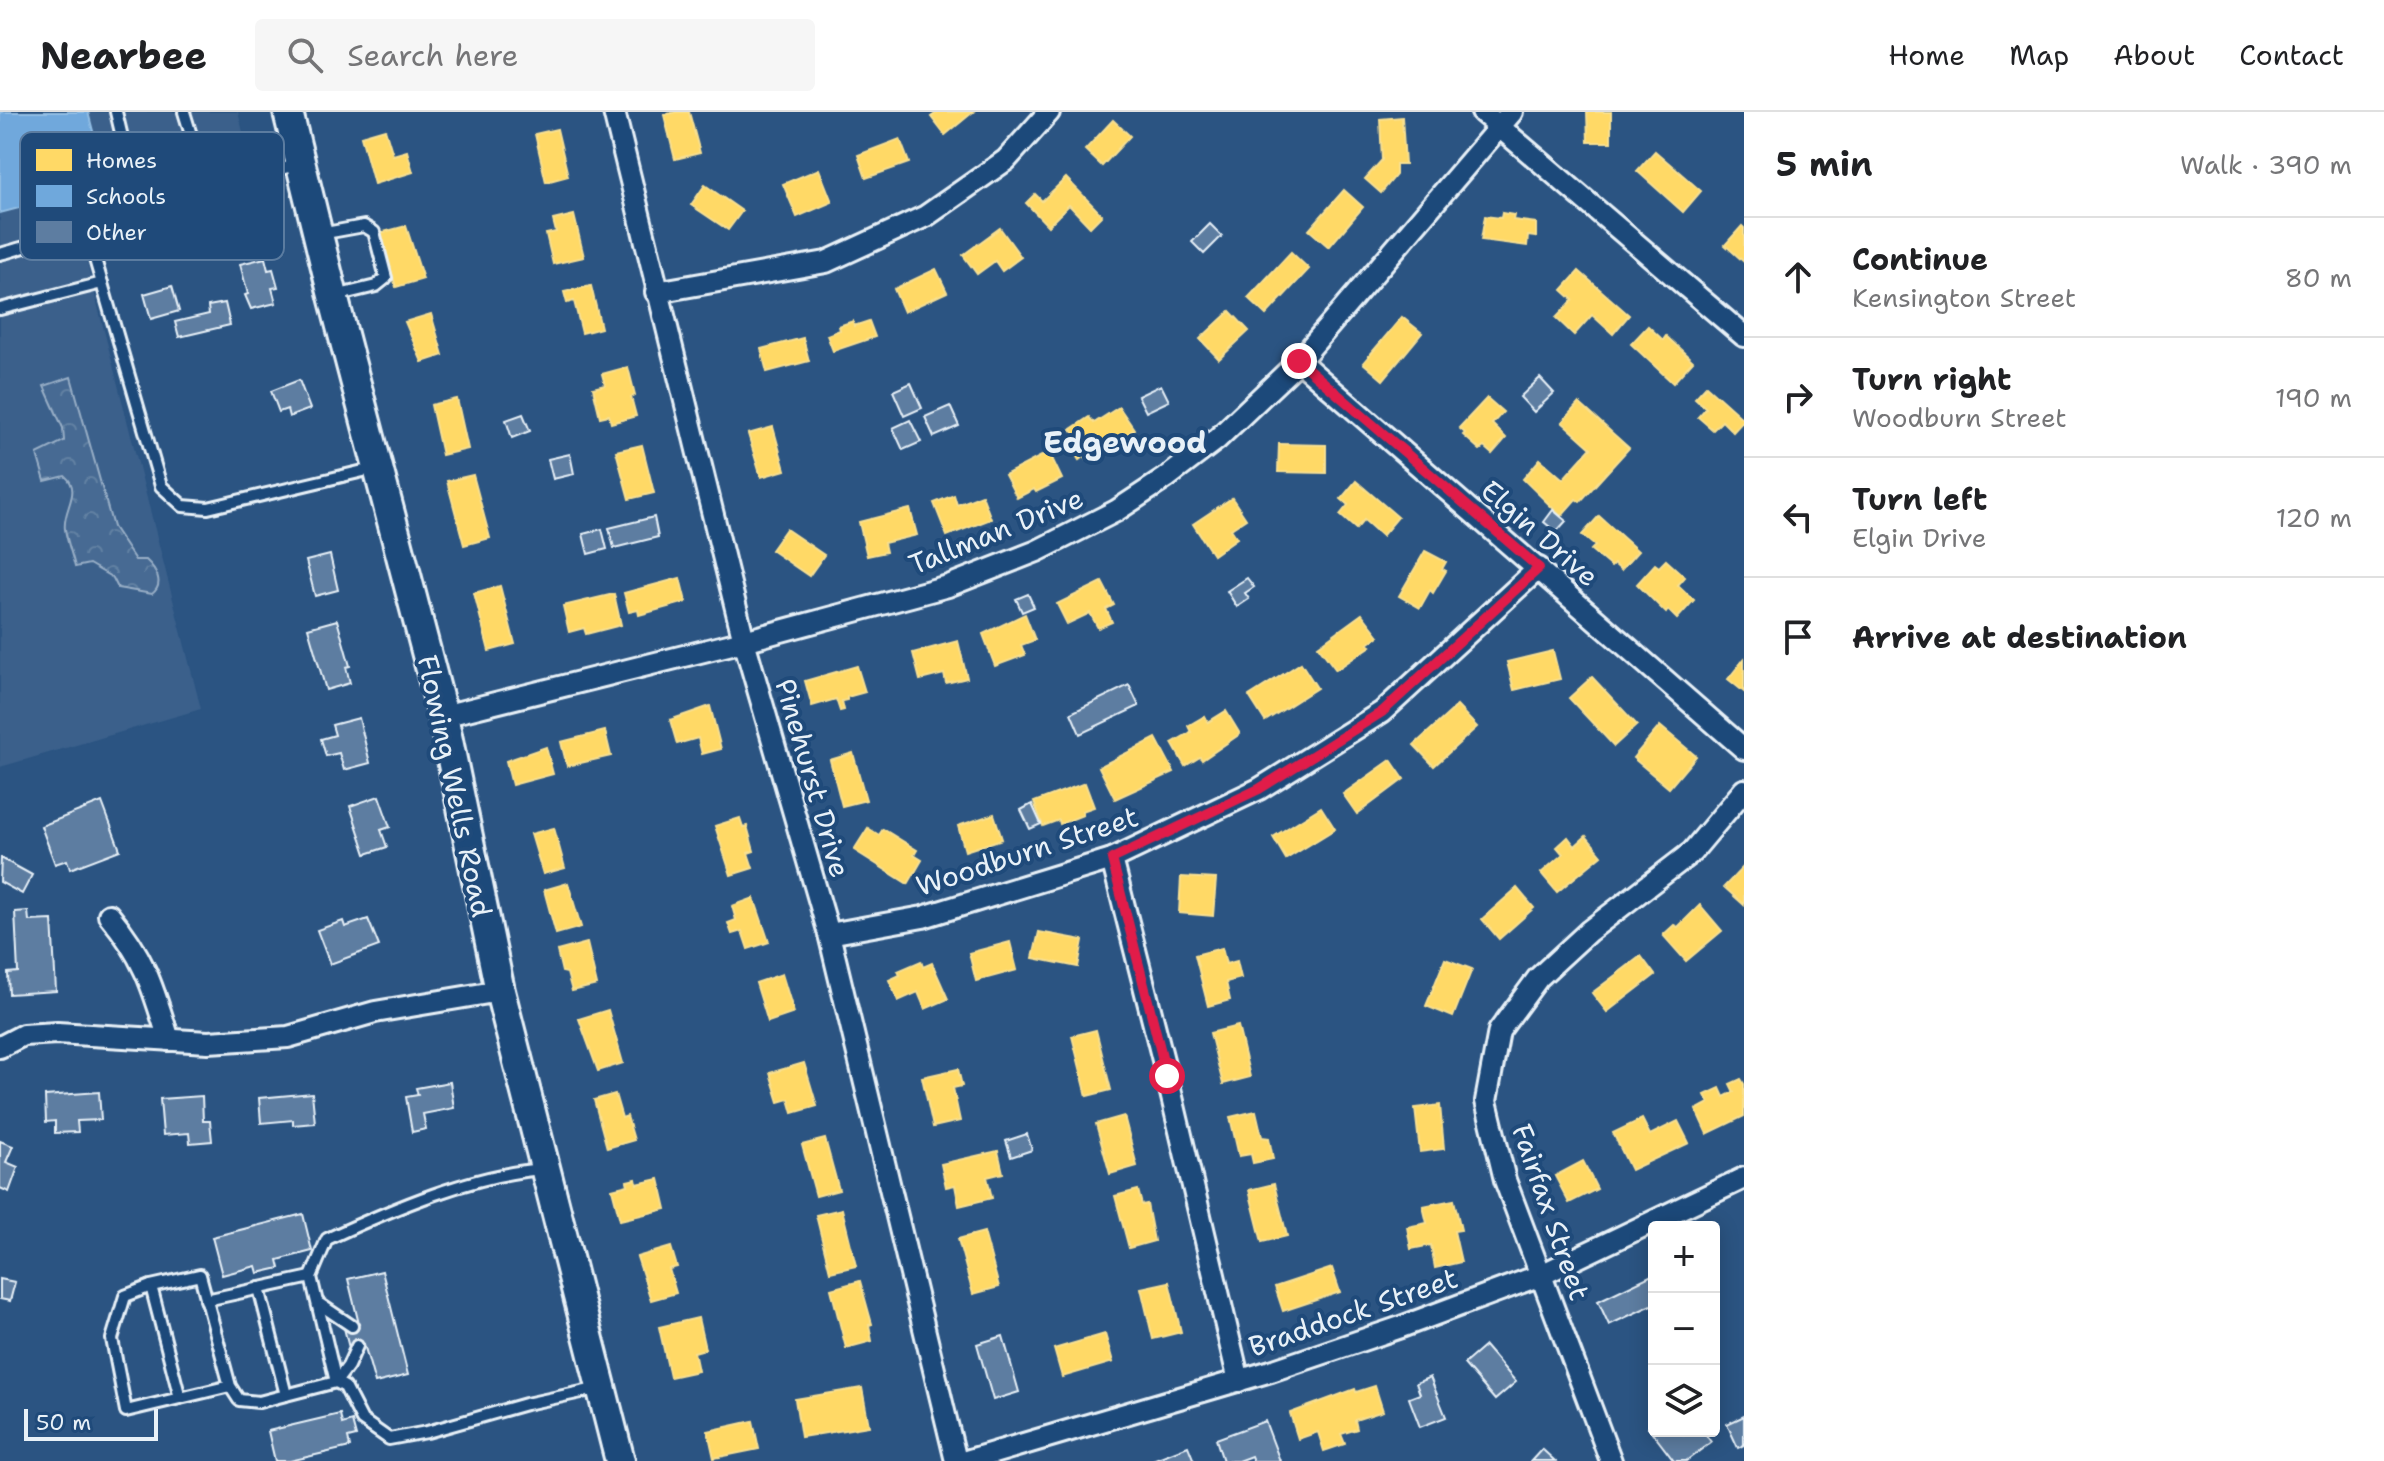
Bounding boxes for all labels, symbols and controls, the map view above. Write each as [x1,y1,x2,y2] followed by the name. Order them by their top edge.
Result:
[255,19,815,91] search box
[40,30,207,81] text: Nearbee
[283,33,327,77] icon: search
[347,35,519,76] text: Search here
[1888,36,1965,74] text: Home
[2009,36,2069,74] text: Map
[2113,36,2195,74] text: About
[2239,36,2344,74] text: Contact
[20,132,284,260] legend
[1776,141,1873,187] text: 5 min
[86,146,157,175] text: Homes
[2180,147,2352,182] text: Walk · 390 m
[86,182,166,211] text: Schools
[86,218,147,247] text: Other
[1852,239,1988,280] text: Continue
[1776,255,1820,299] icon: ahead
[2285,260,2352,295] text: 80 m
[1852,280,2076,315] text: Kensington Street
[1281,343,1317,379] route end
[1852,359,2011,400] text: Turn right
[1776,375,1820,419] icon: right
[2275,380,2352,415] text: 190 m
[1852,400,2067,435] text: Woodburn Street
[1043,422,1207,463] district label: Edgewood
[1473,471,1607,595] street label: Elgin Drive
[903,479,1089,583] street label: Tallman Drive
[1852,479,1987,520] text: Turn left
[1776,495,1820,539] icon: left
[2276,500,2352,535] text: 120 m
[1852,520,1986,555] text: Elgin Drive
[1776,615,1820,659] icon: arrive
[1852,617,2187,658] text: Arrive at destination
[409,651,501,921] street label: Flowing Wells Road
[766,674,860,882] street label: Pinehurst Drive
[911,797,1143,905] street label: Woodburn Street
[1149,1058,1185,1094] route start
[1503,1119,1599,1305] street label: Fairfax Street
[1648,1221,1720,1437] map controls
[1648,1221,1720,1293] button: +
[1244,1258,1462,1366] street label: Braddock Street
[1648,1293,1720,1365] button: −
[1648,1365,1720,1437] button: layers
[24,1405,158,1441] scale bar
[36,1408,91,1437] text: 50 m

